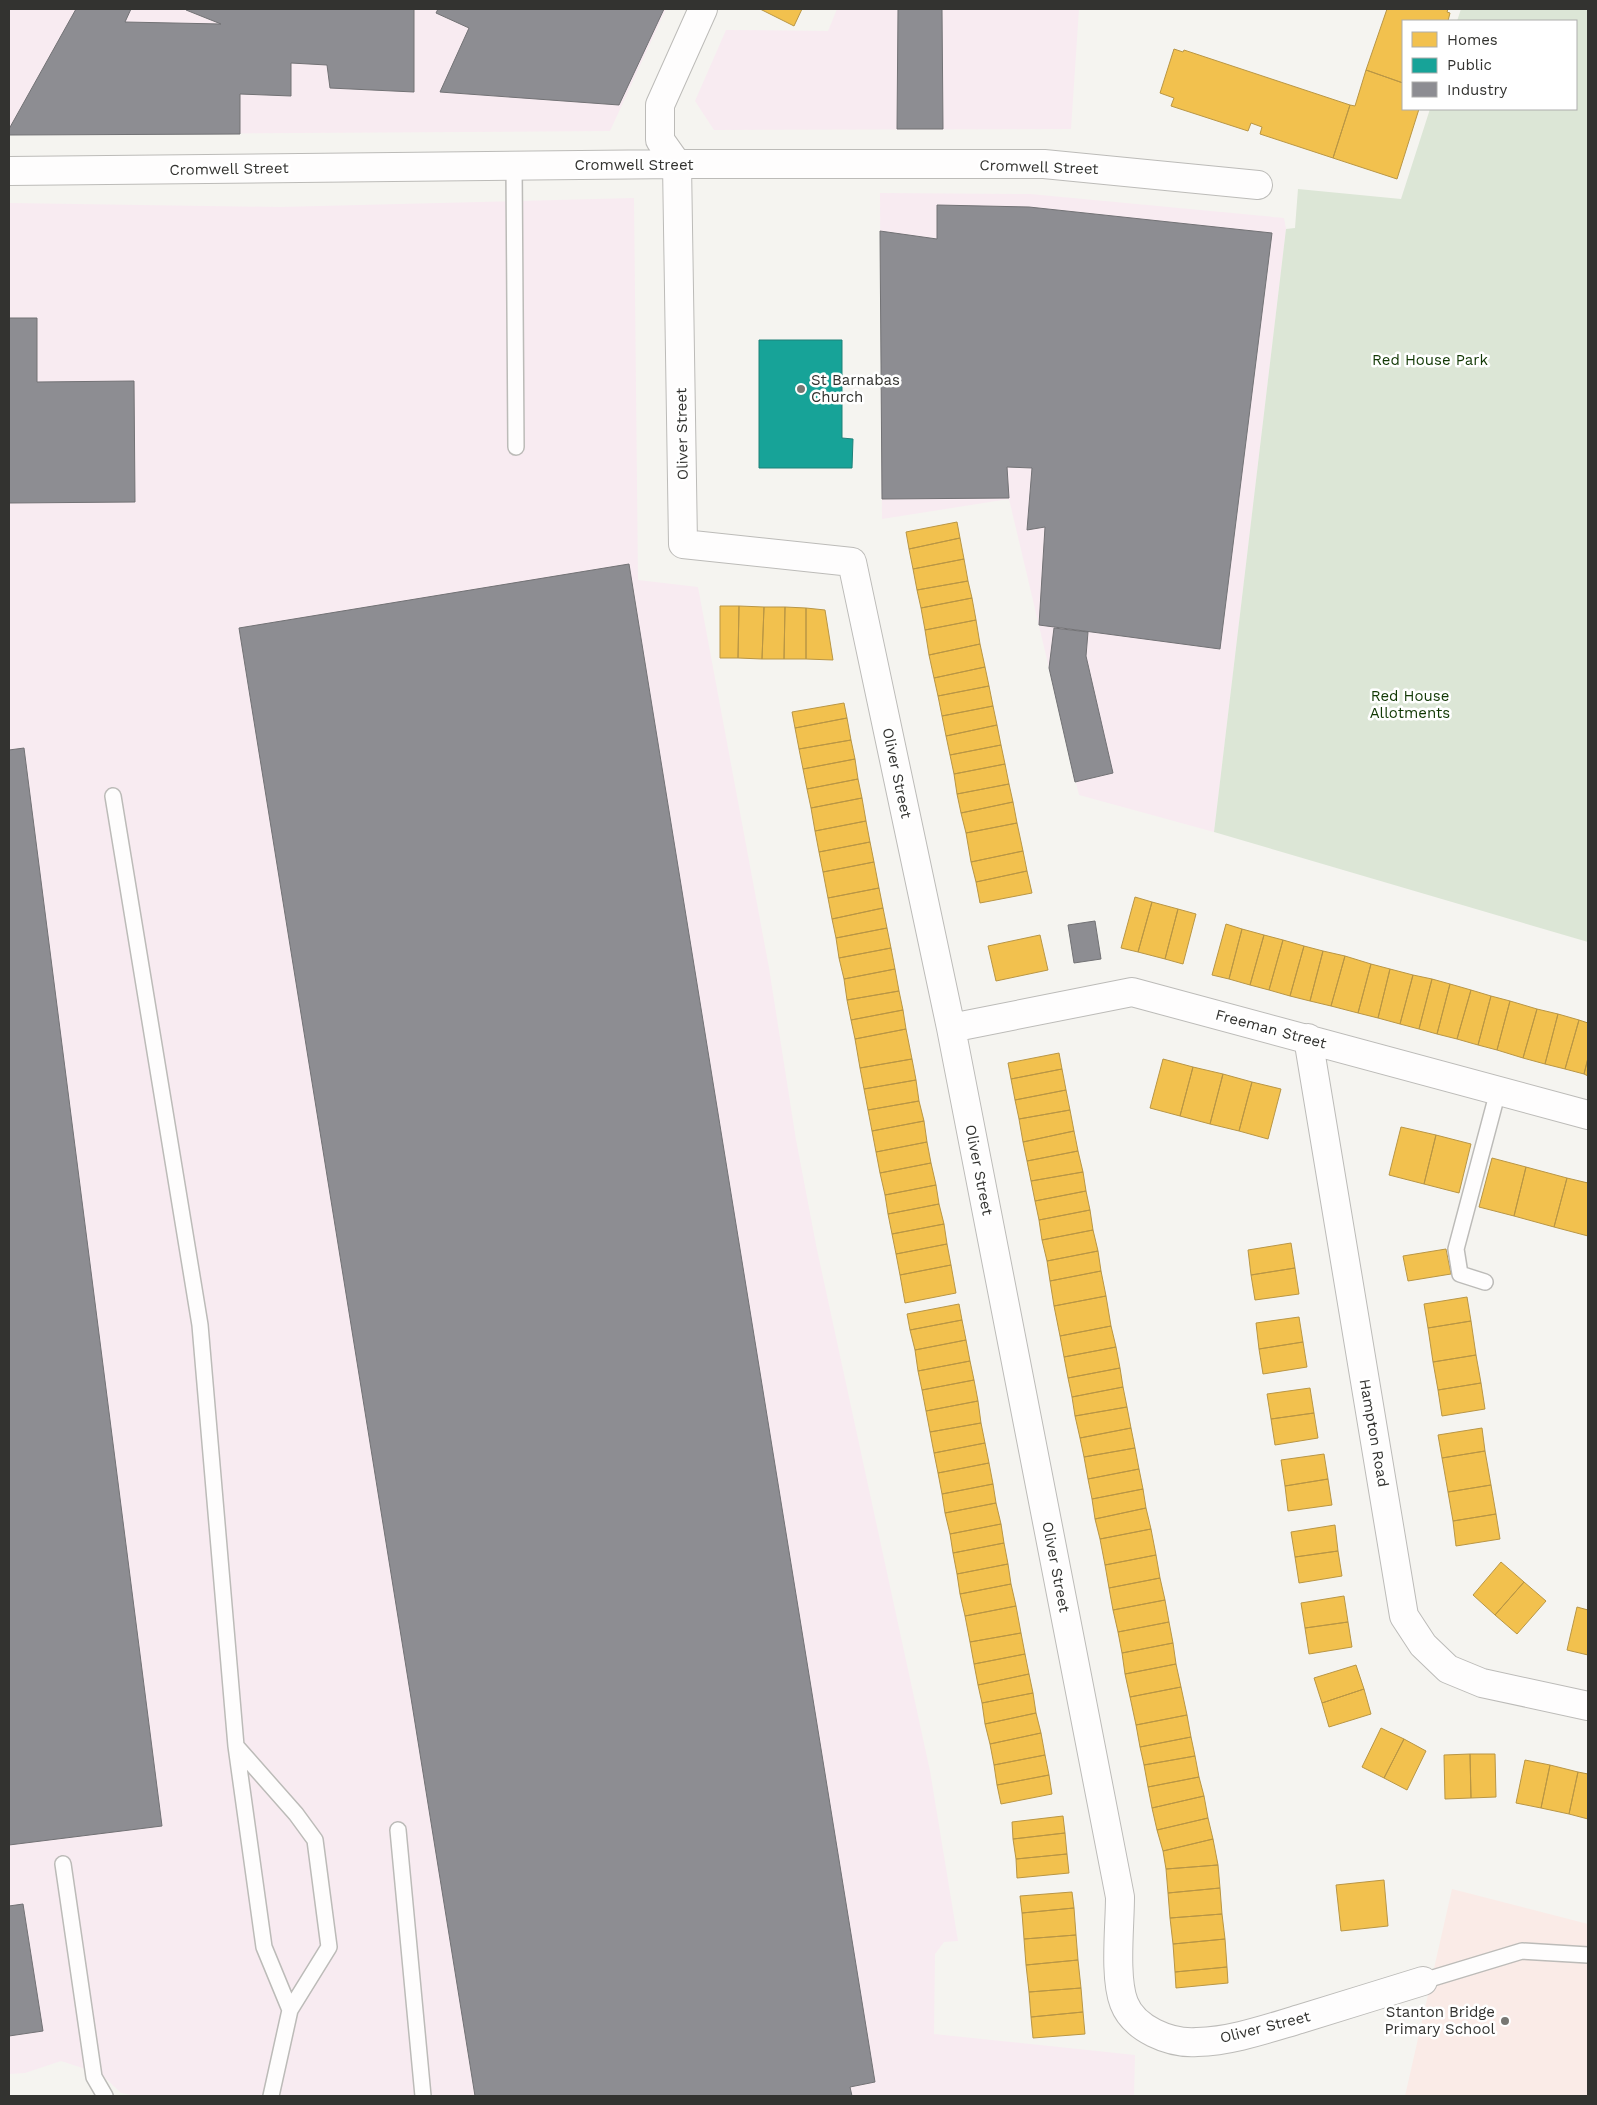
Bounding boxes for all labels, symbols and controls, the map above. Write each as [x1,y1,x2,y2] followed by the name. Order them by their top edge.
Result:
[1402,20,1577,110] legend
[1447,31,1498,49] text: Homes
[1447,56,1492,74] text: Public
[1447,81,1508,99] text: Industry
[574,156,694,174] street label: Cromwell Street
[979,156,1100,178] street label: Cromwell Street
[169,159,289,179] street label: Cromwell Street
[1372,351,1488,369] park label: Red House Park
[811,371,900,406] place label: St Barnabas Church
[795,383,807,395] marker: St Barnabas Church
[672,387,692,480] street label: Oliver Street
[1370,687,1450,722] park label: Red House Allotments
[879,726,916,821] street label: Oliver Street
[1214,1006,1329,1053] street label: Freeman Street
[961,1123,997,1218] street label: Oliver Street
[1356,1378,1392,1488] street label: Hampton Road
[1038,1520,1074,1615] street label: Oliver Street
[1384,2003,1495,2038] place label: Stanton Bridge Primary School
[1218,2007,1313,2047] street label: Oliver Street
[1499,2015,1511,2027] marker: Stanton Bridge Primary School

